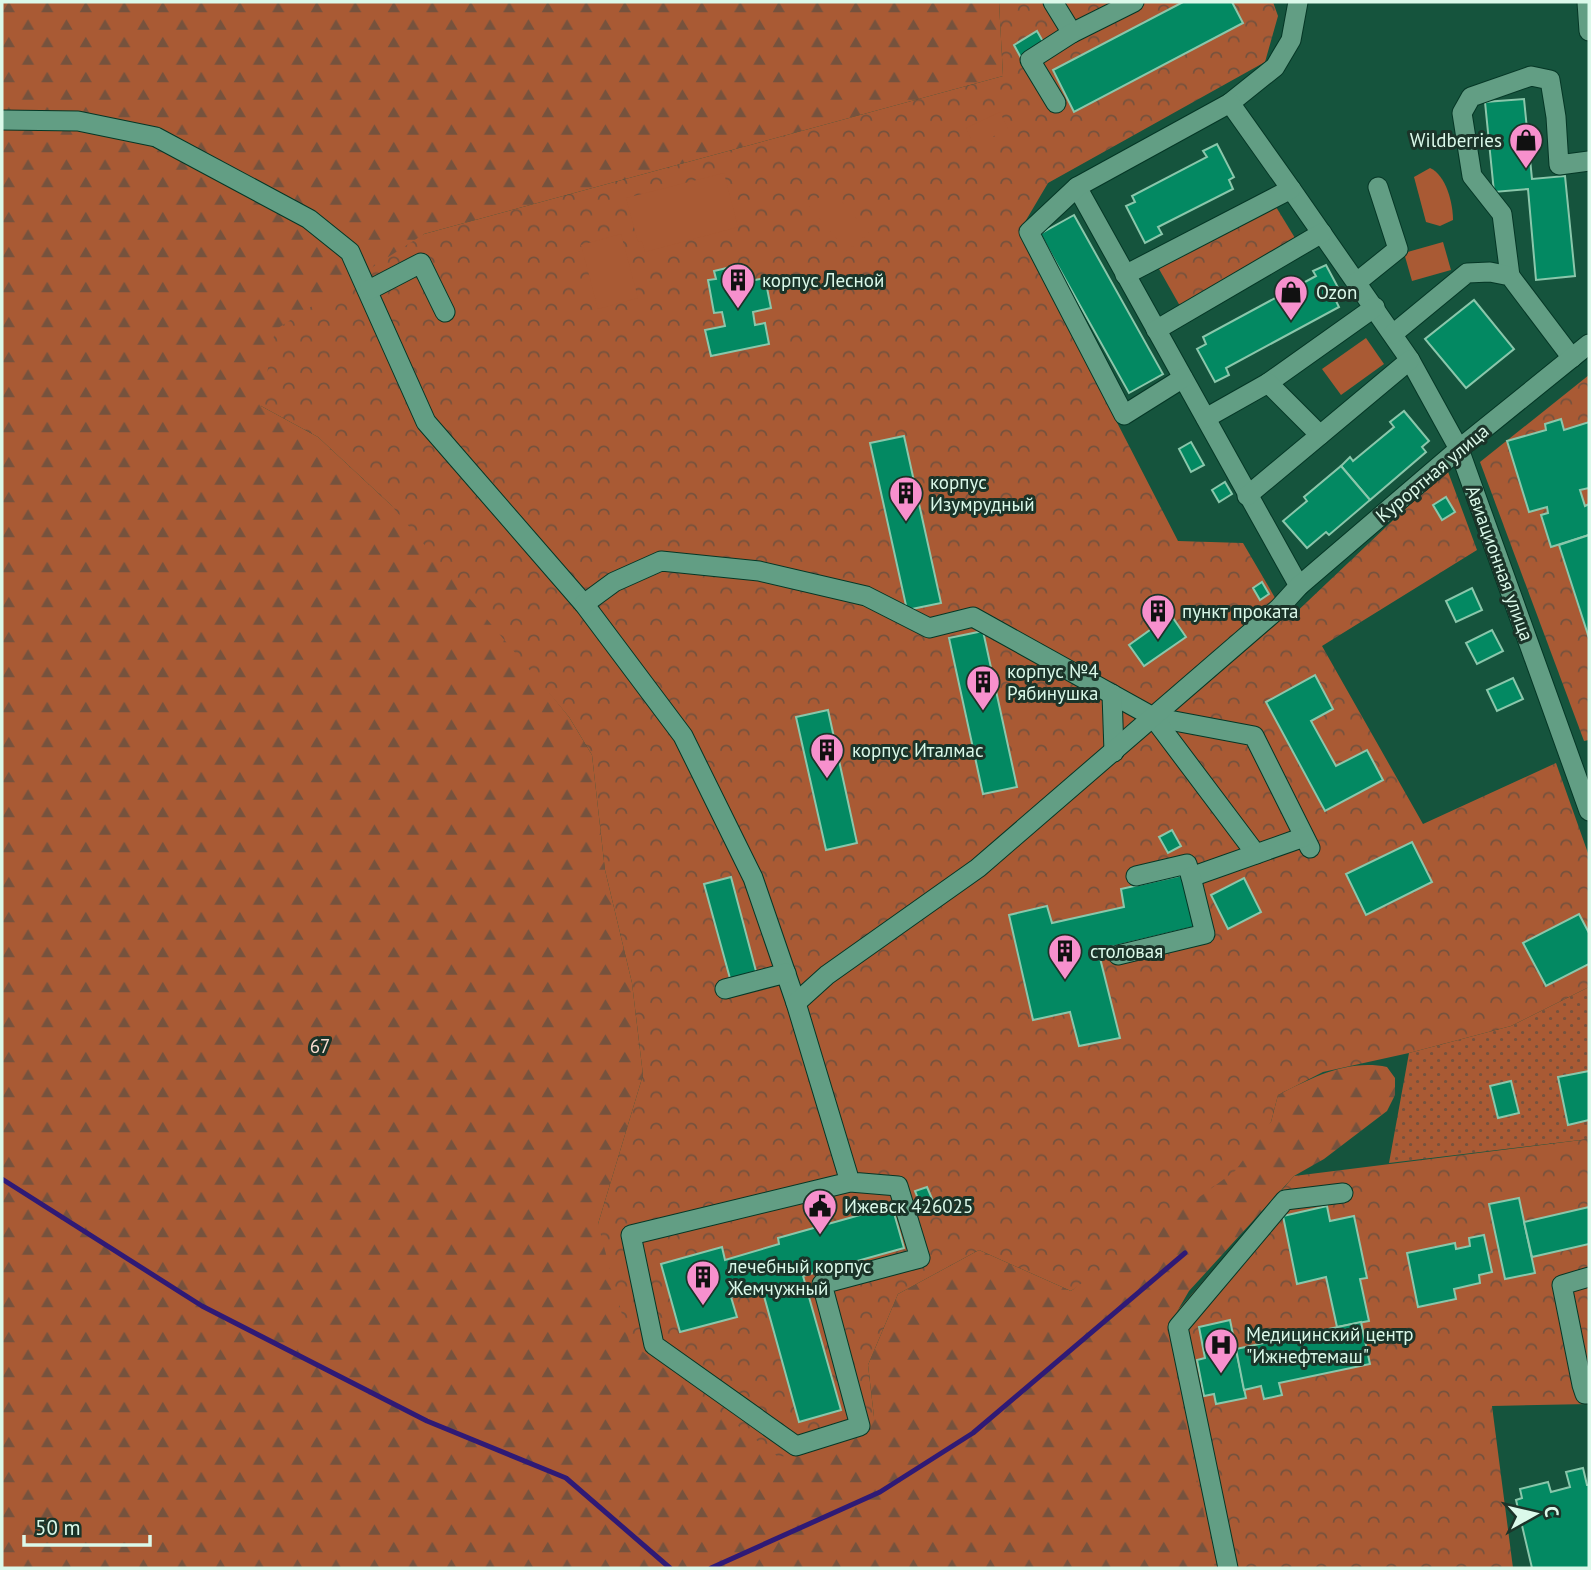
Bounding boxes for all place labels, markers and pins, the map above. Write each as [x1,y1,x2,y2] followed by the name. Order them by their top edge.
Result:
[1507,121,1545,170] shop icon: Wildberries
[1410,128,1502,152] place label: Wildberries
[719,261,757,310] building icon: корпус Лесной
[762,268,884,292] place label: корпус Лесной
[1272,273,1310,322] shop icon: Ozon
[1316,280,1357,304] place label: Ozon
[930,470,1035,516] place label: корпус Изумрудный
[887,474,925,523] building icon: корпус Изумрудный
[1139,592,1177,641] building icon: пункт проката
[1182,599,1299,623] place label: пункт проката
[1007,659,1099,705] place label: корпус №4 Рябинушка
[964,663,1002,712] building icon: корпус №4 Рябинушка
[808,731,846,780] building icon: корпус Италмас
[852,738,984,762] place label: корпус Италмас
[1046,932,1084,981] building icon: столовая
[1090,939,1163,963] place label: столовая
[801,1187,839,1236] public building icon: Ижевск 426025
[844,1194,973,1218] place label: Ижевск 426025
[727,1254,871,1300] place label: лечебный корпус Жемчужный
[684,1258,722,1307] building icon: лечебный корпус Жемчужный
[1246,1322,1414,1368] place label: Медицинский центр "Ижнефтемаш"
[1202,1326,1240,1375] hospital icon: Медицинский центр "Ижнефтемаш"

